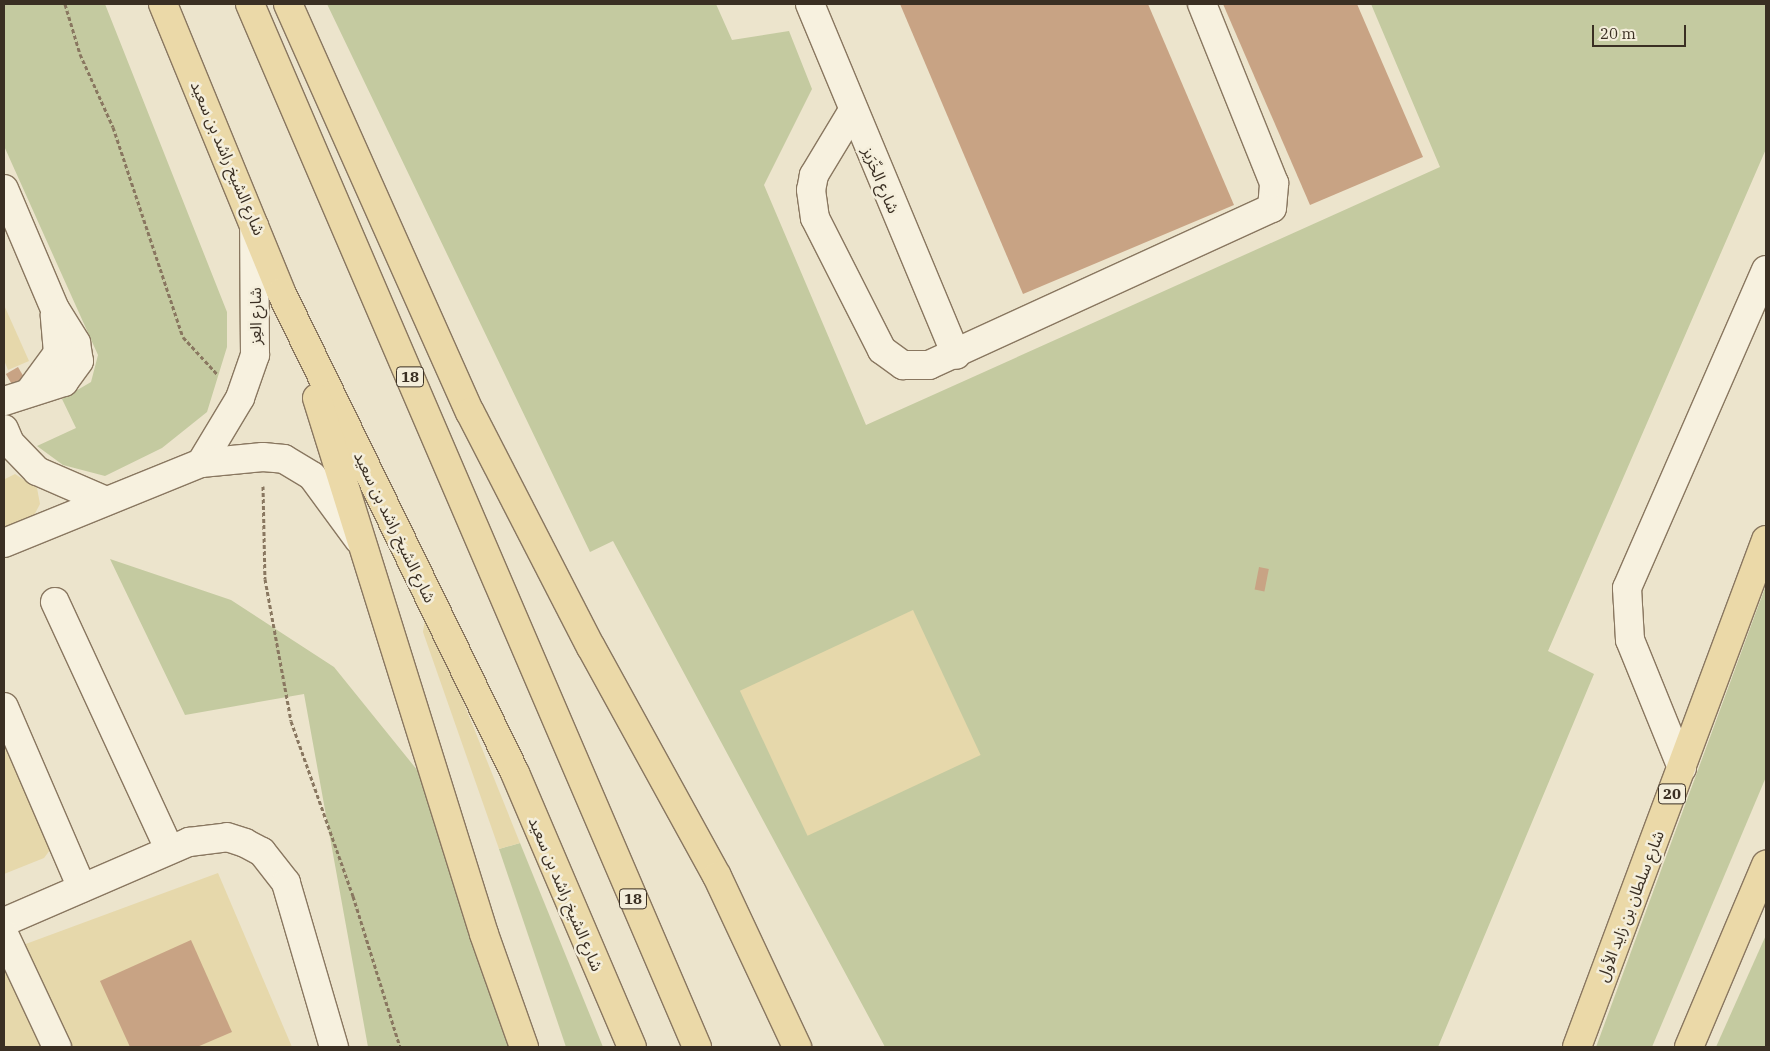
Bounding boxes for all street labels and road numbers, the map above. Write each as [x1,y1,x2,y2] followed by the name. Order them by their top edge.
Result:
[187,78,269,238] street label: شارع الشيخ راشد بن سعيد
[858,144,904,216] street label: شارع الخّرَيز
[245,287,265,345] street label: شارع العِز
[395,364,425,390] road number: 18
[350,448,440,606] street label: شارع الشيخ راشد بن سعيد
[1657,782,1687,806] road number: 20
[525,814,607,974] street label: شارع الشيخ راشد بن سعيد
[1592,828,1668,984] street label: شارع سلطان بن زايد الأول
[618,886,648,912] road number: 18

